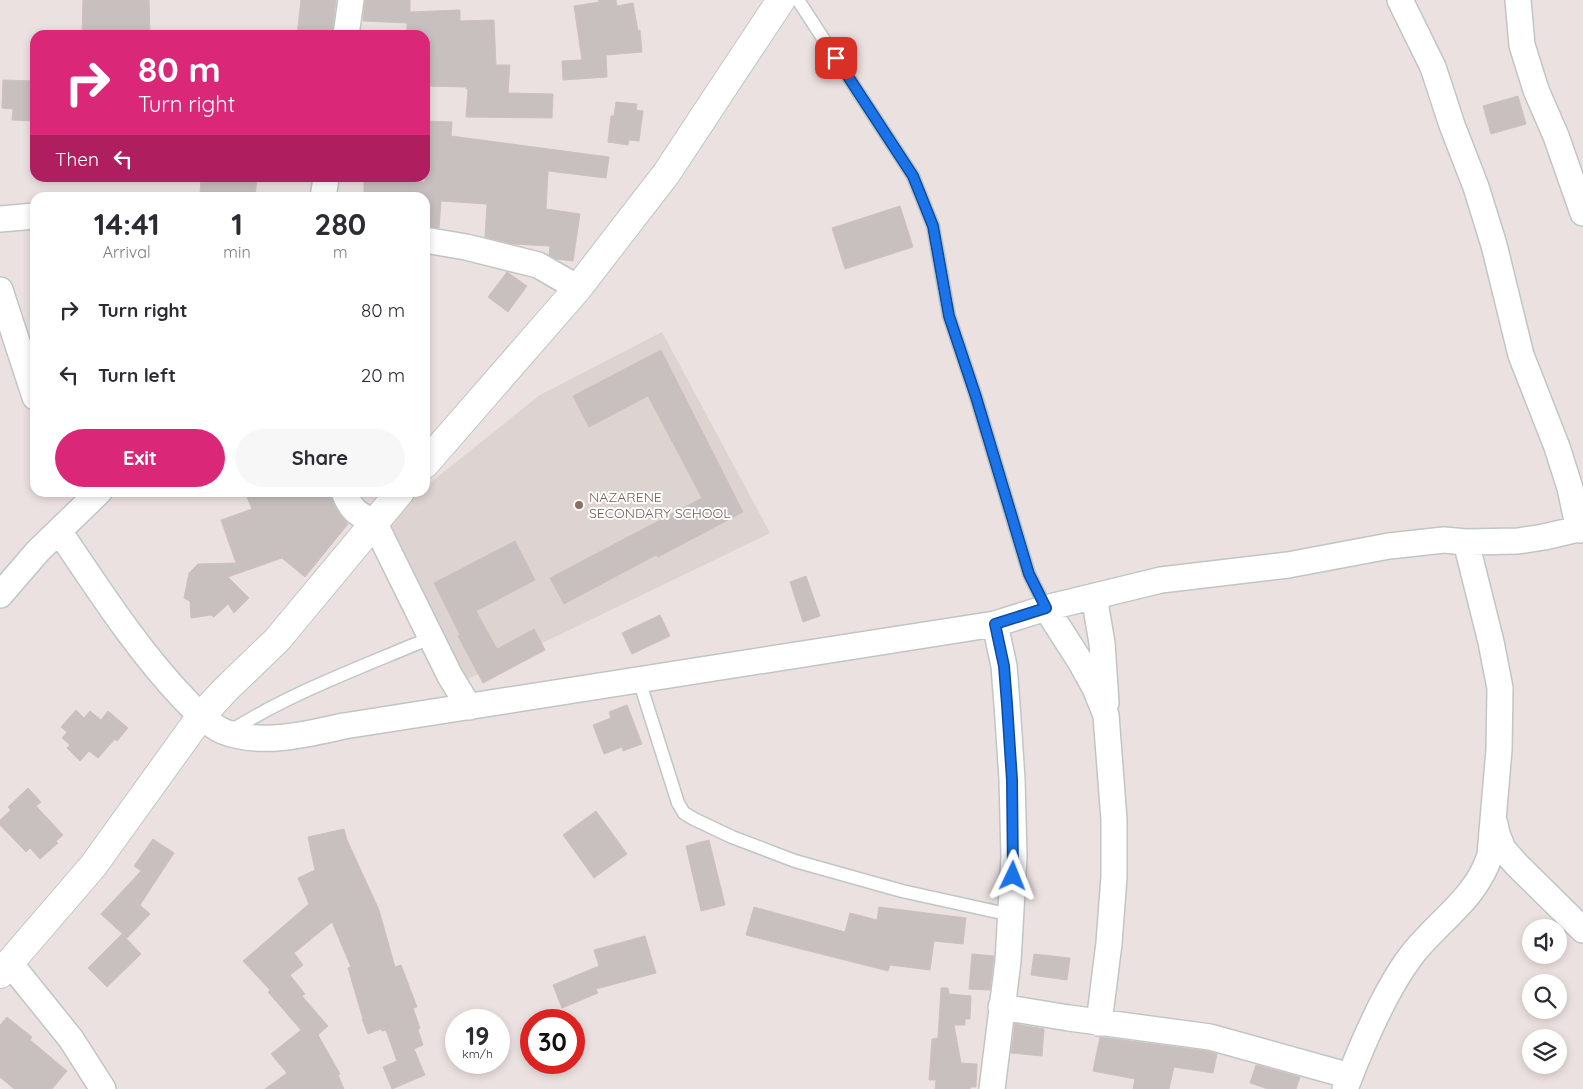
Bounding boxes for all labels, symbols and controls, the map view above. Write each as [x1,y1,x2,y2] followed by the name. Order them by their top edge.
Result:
[815,37,857,79] pin
[822,44,850,72] icon: arrive
[138,47,221,91] text: 80 m
[55,50,120,115] icon: right
[138,90,235,118] text: Turn right
[109,145,137,173] icon: left
[55,147,99,171] text: Then
[94,205,160,243] text: 14:41
[231,205,243,243] text: 1
[314,205,366,243] text: 280
[103,242,151,262] text: Arrival
[223,242,251,262] text: min
[333,242,348,262] text: m
[55,296,83,324] icon: right
[98,298,187,322] text: Turn right
[361,298,405,322] text: 80 m
[55,361,83,389] icon: left
[98,363,176,387] text: Turn left
[361,363,405,387] text: 20 m
[55,429,225,487] button: Exit
[235,429,405,487] button: Share
[589,488,731,522] place label: NAZARENE SECONDARY SCHOOL
[573,499,585,511] marker: NAZARENE SECONDARY SCHOOL
[986,849,1038,901] position arrow
[1522,919,1567,1074] map controls
[1522,919,1567,964] button: sound
[1522,974,1567,1019] button: search
[520,1009,585,1074] speed limit sign: 30
[466,1020,489,1051] text: 19
[1522,1029,1567,1074] button: layers
[462,1046,493,1061] text: km/h

